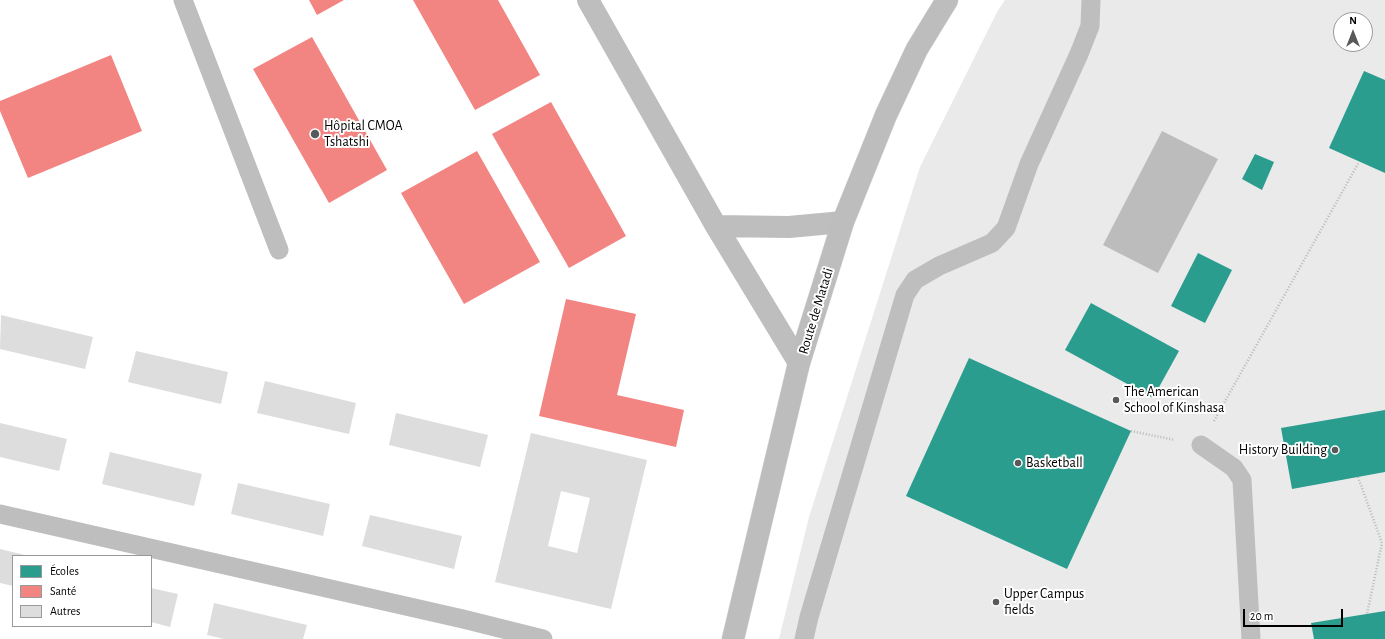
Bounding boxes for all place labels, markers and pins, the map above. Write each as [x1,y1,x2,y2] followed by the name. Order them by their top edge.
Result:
[324,118,402,150] place label: Hôpital CMOA Tshatshi
[309,128,321,140] marker: Hôpital CMOA Tshatshi
[1124,384,1225,416] place label: The American School of Kinshasa
[1111,395,1121,405] marker: The American School of Kinshasa
[1239,442,1327,458] place label: History Building
[1330,445,1340,455] marker: History Building
[1026,455,1083,471] place label: Basketball
[1013,458,1023,468] marker: Basketball
[1004,586,1084,618] place label: Upper Campus fields
[991,597,1001,607] marker: Upper Campus fields

